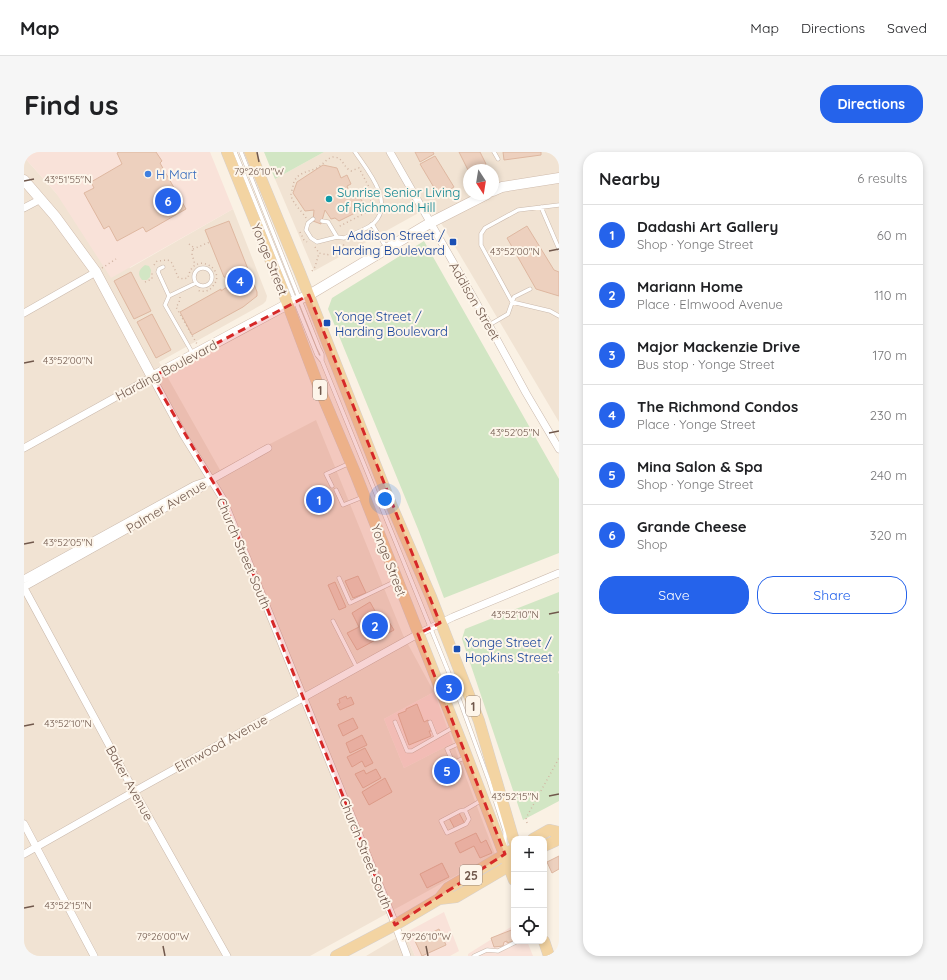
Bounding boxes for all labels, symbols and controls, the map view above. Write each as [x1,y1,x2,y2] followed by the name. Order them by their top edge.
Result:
[20,16,59,40] text: Map
[750,19,779,37] text: Map
[801,19,865,37] text: Directions
[887,19,927,37] text: Saved
[820,85,923,123] button: Directions
[24,87,118,122] text: Find us
[463,164,499,200] north arrow
[234,165,284,178] text: 79°26'10"W
[156,166,197,182] place label: H Mart
[599,168,660,189] text: Nearby
[143,169,153,179] marker: H Mart
[857,170,907,186] text: 6 results
[45,173,91,186] text: 43°51'55"N
[337,184,460,215] place label: Sunrise Senior Living of Richmond Hill
[155,186,181,216] pin: 6
[324,194,334,204] marker: Sunrise Senior Living of Richmond Hill
[637,217,778,236] text: Dadashi Art Gallery
[248,221,292,297] street label: Yonge Street
[332,227,445,258] place label: Addison Street / Harding Boulevard
[609,227,615,243] text: 1
[877,227,907,243] text: 60 m
[637,236,753,252] text: Shop · Yonge Street
[448,237,458,247] marker: Addison Street / Harding Boulevard
[490,245,540,258] text: 43°52'00"N
[446,259,504,343] street label: Addison Street
[227,266,253,296] pin: 4
[637,277,743,296] text: Mariann Home
[608,287,616,303] text: 2
[874,287,907,303] text: 110 m
[637,296,783,312] text: Place · Elmwood Avenue
[335,308,448,339] place label: Yonge Street / Harding Boulevard
[322,318,332,328] marker: Yonge Street / Harding Boulevard
[112,336,220,404] street label: Harding Boulevard
[637,337,800,356] text: Major Mackenzie Drive
[609,347,615,363] text: 3
[872,347,907,363] text: 170 m
[43,354,93,367] text: 43°52'00"N
[637,356,775,372] text: Bus stop · Yonge Street
[313,380,327,400] road number: 1
[637,397,798,416] text: The Richmond Condos
[608,407,616,423] text: 4
[870,407,907,423] text: 230 m
[637,416,756,432] text: Place · Yonge Street
[490,426,540,439] text: 43°52'05"N
[637,457,763,476] text: Mina Salon & Spa
[608,467,616,483] text: 5
[870,467,907,483] text: 240 m
[123,476,209,536] street label: Palmer Avenue
[637,476,753,492] text: Shop · Yonge Street
[306,485,332,515] pin: 1
[375,489,395,509] your location
[213,495,275,611] street label: Church Street South
[637,517,747,536] text: Grande Cheese
[368,521,410,599] street label: Yonge Street
[608,527,616,543] text: 6
[870,527,907,543] text: 320 m
[43,536,93,549] text: 43°52'05"N
[637,536,667,552] text: Shop
[599,576,749,614] button: Save
[757,576,907,614] button: Share
[491,608,539,621] text: 43°52'10"N
[362,611,388,641] pin: 2
[465,634,553,665] place label: Yonge Street / Hopkins Street
[452,644,462,654] marker: Yonge Street / Hopkins Street
[436,673,462,703] pin: 3
[466,696,480,716] road number: 1
[172,711,270,775] street label: Elmwood Avenue
[44,717,92,730] text: 43°52'10"N
[103,743,157,823] street label: Baker Avenue
[434,756,460,786] pin: 5
[491,790,539,803] text: 43°52'15"N
[336,795,396,911] street label: Church Street South
[511,836,547,944] map controls
[511,836,547,872] button: +
[460,865,482,885] road number: 25
[511,872,547,908] button: −
[44,899,92,912] text: 43°52'15"N
[511,908,547,944] button: locate
[137,930,189,943] text: 79°26'00"W
[401,930,451,943] text: 79°26'10"W

